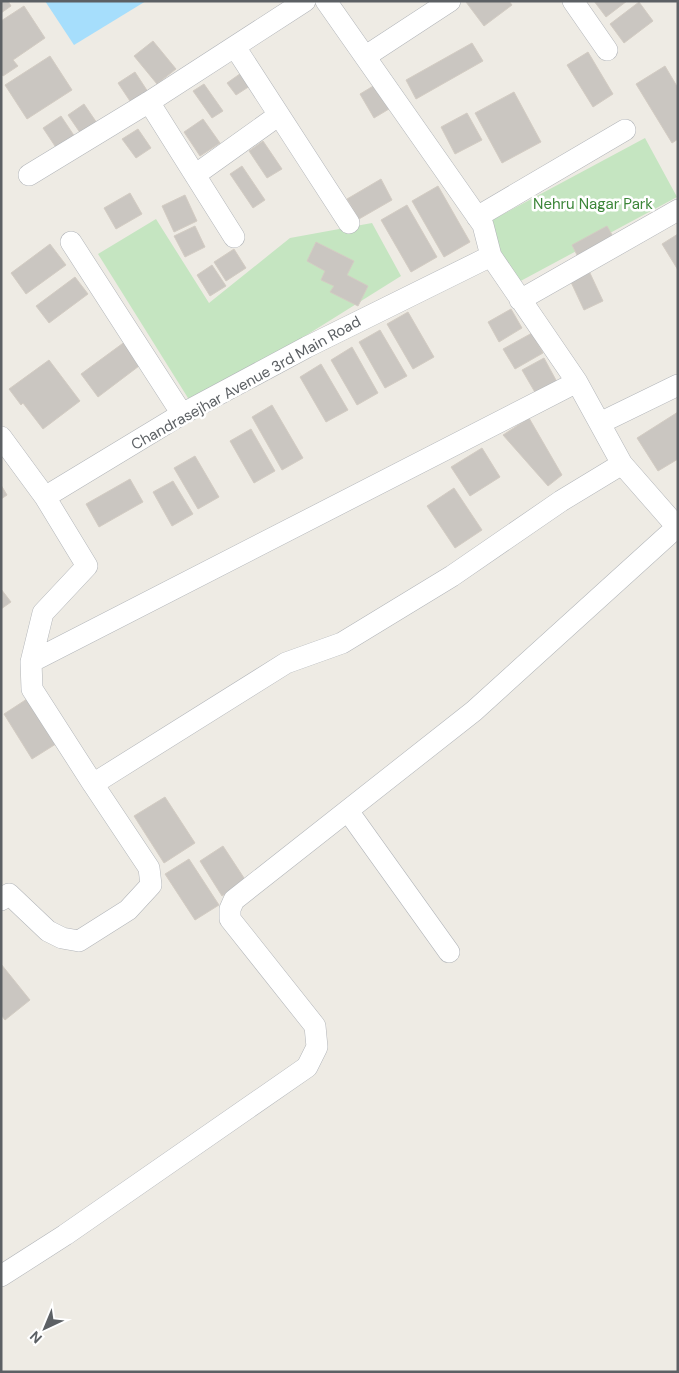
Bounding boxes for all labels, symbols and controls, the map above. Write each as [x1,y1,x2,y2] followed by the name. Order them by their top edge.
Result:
[533,194,653,214] park label: Nehru Nagar Park
[128,311,364,455] street label: Chandrasejhar Avenue 3rd Main Road
[20,1303,70,1353] north arrow
[26,1327,46,1347] text: N

